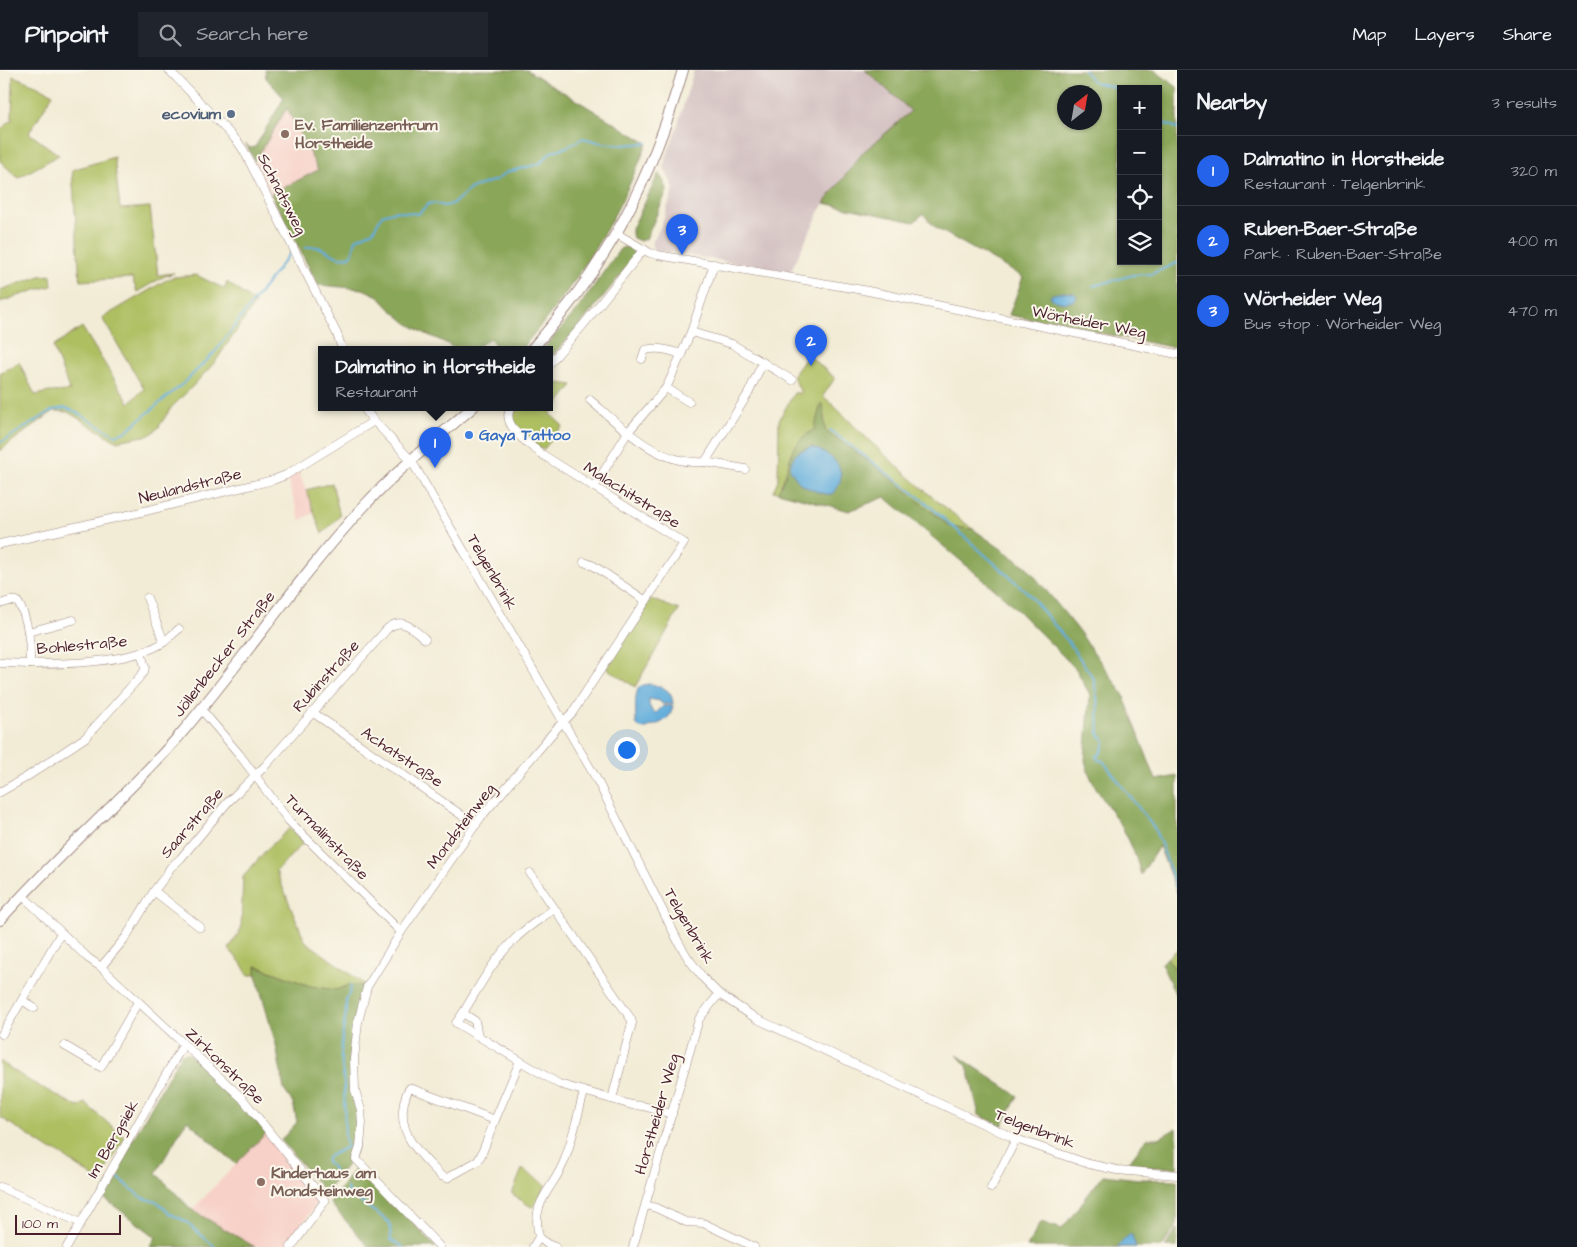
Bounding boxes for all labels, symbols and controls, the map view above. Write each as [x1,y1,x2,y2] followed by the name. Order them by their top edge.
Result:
[138,12,488,57] search box
[25,18,108,52] text: Pinpoint
[156,21,184,49] icon: search
[196,21,308,48] text: Search here
[1352,22,1386,47] text: Map
[1414,22,1475,47] text: Layers
[1503,22,1552,47] text: Share
[1057,85,1102,130] north arrow
[1117,85,1162,265] map controls
[1117,85,1162,130] button: +
[1197,88,1267,117] text: Nearby
[1492,92,1557,114] text: 3 results
[162,103,222,125] place label: ecovium
[225,108,237,120] marker: ecovium
[295,114,438,154] place label: Ev. Familienzentrum Horstheide
[279,128,291,140] marker: Ev. Familienzentrum Horstheide
[1117,130,1162,175] button: −
[1244,146,1444,173] text: Dalmatino in Horstheide
[251,149,312,239] street label: Schnatsweg
[1212,160,1214,182] text: 1
[1511,160,1557,182] text: 320 m
[1244,173,1425,195] text: Restaurant · Telgenbrink
[1117,175,1162,220] button: locate
[666,214,698,255] pin: 3
[1244,216,1417,243] text: Ruben-Baer-Straße
[1117,220,1162,265] button: layers
[1208,230,1218,252] text: 2
[1507,230,1557,252] text: 400 m
[1244,243,1442,265] text: Park · Ruben-Baer-Straße
[1244,286,1382,313] text: Wörheider Weg
[1030,300,1148,345] street label: Wörheider Weg
[1209,300,1217,322] text: 3
[1507,300,1557,322] text: 470 m
[1244,313,1441,335] text: Bus stop · Wörheider Weg
[795,325,827,366] pin: 2
[318,346,553,411] popup
[335,354,536,381] text: Dalmatino in Horstheide
[335,381,418,403] text: Restaurant
[479,424,572,447] place label: Gaya Tattoo
[419,427,451,468] pin: 1
[463,429,475,441] marker: Gaya Tattoo
[579,456,685,534] street label: Malachitstraße
[136,463,244,509] street label: Neulandstraße
[461,530,523,615] street label: Telgenbrink
[168,586,280,722] street label: Jöllenbecker Straße
[36,630,129,660] street label: Bohlestraße
[288,635,365,717] street label: Rubinstraße
[357,721,448,793] street label: Achatstraße
[614,737,640,763] your location
[422,779,501,874] street label: Mondsteinweg
[155,783,229,863] street label: Saarstraße
[280,789,374,885] street label: Turmalinstraße
[658,884,720,969] street label: Telgenbrink
[181,1023,270,1110] street label: Zirkonstraße
[629,1051,686,1177] street label: Horstheider Weg
[82,1096,145,1183] street label: Im Bergsiek
[991,1104,1078,1155] street label: Telgenbrink
[271,1162,377,1204] place label: Kinderhaus am Mondsteinweg
[255,1176,267,1188] marker: Kinderhaus am Mondsteinweg
[15,1212,121,1235] scale bar
[22,1214,58,1234] text: 100 m

